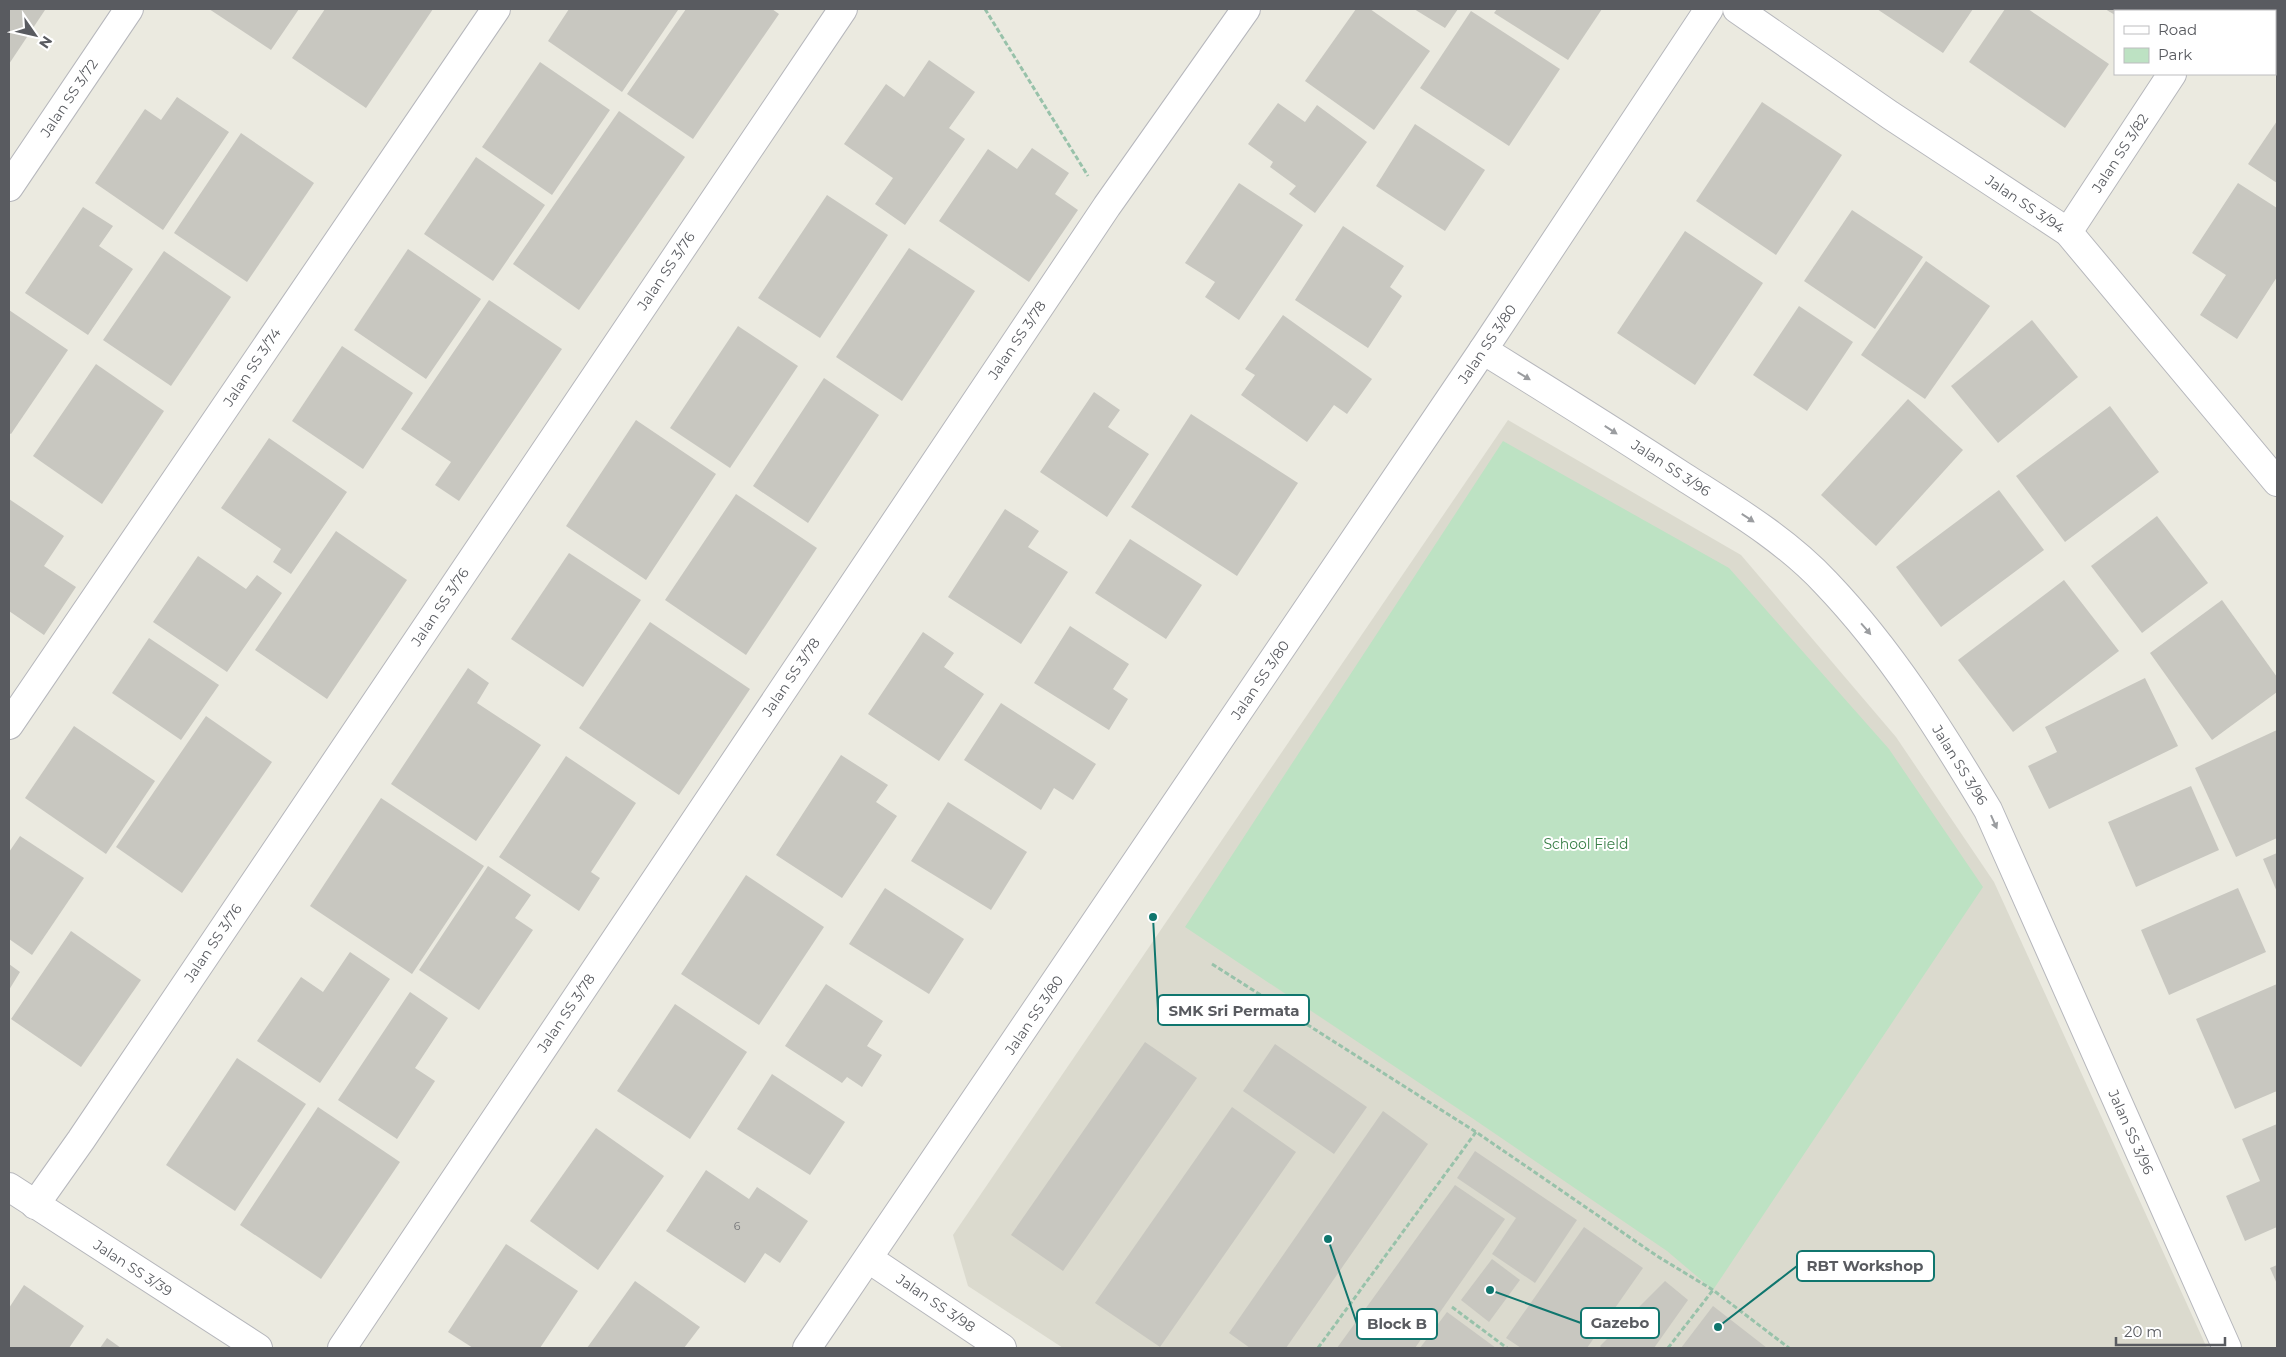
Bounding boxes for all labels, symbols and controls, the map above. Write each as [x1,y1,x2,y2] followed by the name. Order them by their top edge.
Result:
[10,10,60,60] north arrow
[2114,10,2276,75] legend
[2158,20,2197,39] text: Road
[35,33,56,52] text: N
[2158,45,2192,64] text: Park
[36,55,102,141] street label: Jalan SS 3/72
[2087,110,2152,197] street label: Jalan SS 3/82
[1981,170,2069,238] street label: Jalan SS 3/94
[633,228,699,314] street label: Jalan SS 3/76
[984,297,1050,384] street label: Jalan SS 3/78
[1453,301,1520,388] street label: Jalan SS 3/80
[219,324,285,410] street label: Jalan SS 3/74
[1518,371,1531,380] one-way arrow
[1605,425,1618,435] one-way arrow
[1627,435,1714,501] street label: Jalan SS 3/96
[1741,514,1755,523] one-way arrow
[407,564,473,650] street label: Jalan SS 3/76
[1860,622,1872,634] one-way arrow
[758,634,824,721] street label: Jalan SS 3/78
[1226,637,1293,724] street label: Jalan SS 3/80
[1928,721,1992,809] street label: Jalan SS 3/96
[1990,815,1998,829] one-way arrow
[1543,835,1629,853] park label: School Field
[180,900,246,986] street label: Jalan SS 3/76
[533,970,599,1057] street label: Jalan SS 3/78
[1000,972,1067,1059] street label: Jalan SS 3/80
[1158,995,1309,1025] callout: SMK Sri Permata
[1168,1001,1300,1020] text: SMK Sri Permata
[2104,1086,2158,1178] street label: Jalan SS 3/96
[734,1219,741,1233] house number: 6
[89,1235,176,1300] street label: Jalan SS 3/39
[1797,1251,1934,1281] callout: RBT Workshop
[1807,1256,1923,1275] text: RBT Workshop
[892,1269,979,1336] street label: Jalan SS 3/98
[1581,1308,1659,1338] callout: Gazebo
[1357,1309,1437,1339] callout: Block B
[1591,1313,1649,1332] text: Gazebo
[1367,1314,1427,1333] text: Block B
[2116,1314,2225,1346] scale bar
[2124,1322,2162,1341] text: 20 m

